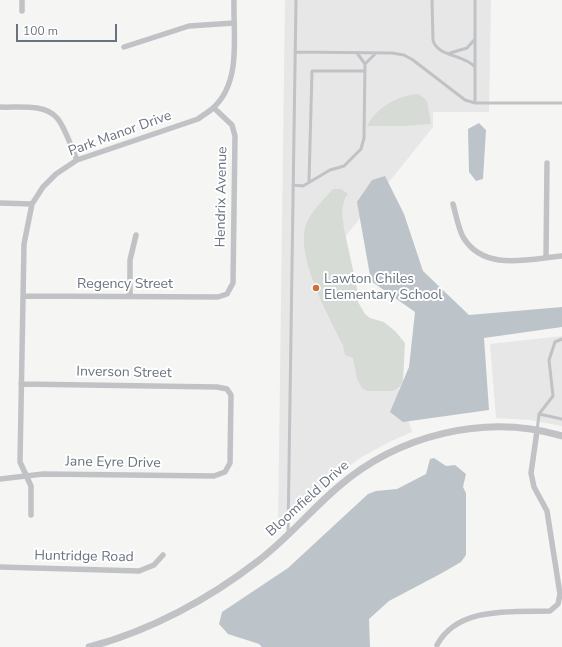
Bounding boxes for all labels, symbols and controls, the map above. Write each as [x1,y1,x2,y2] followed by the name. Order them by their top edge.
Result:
[18,16,119,42] scale bar
[23,23,58,39] text: 100 m
[66,108,174,160] street label: Park Manor Drive
[213,146,231,248] street label: Hendrix Avenue
[324,272,442,304] place label: Lawton Chiles Elementary School
[77,277,173,293] street label: Regency Street
[311,283,321,293] marker: Lawton Chiles Elementary School
[76,364,172,382] street label: Inverson Street
[65,454,161,472] street label: Jane Eyre Drive
[263,457,353,541] street label: Bloomfield Drive
[34,548,134,566] street label: Huntridge Road

